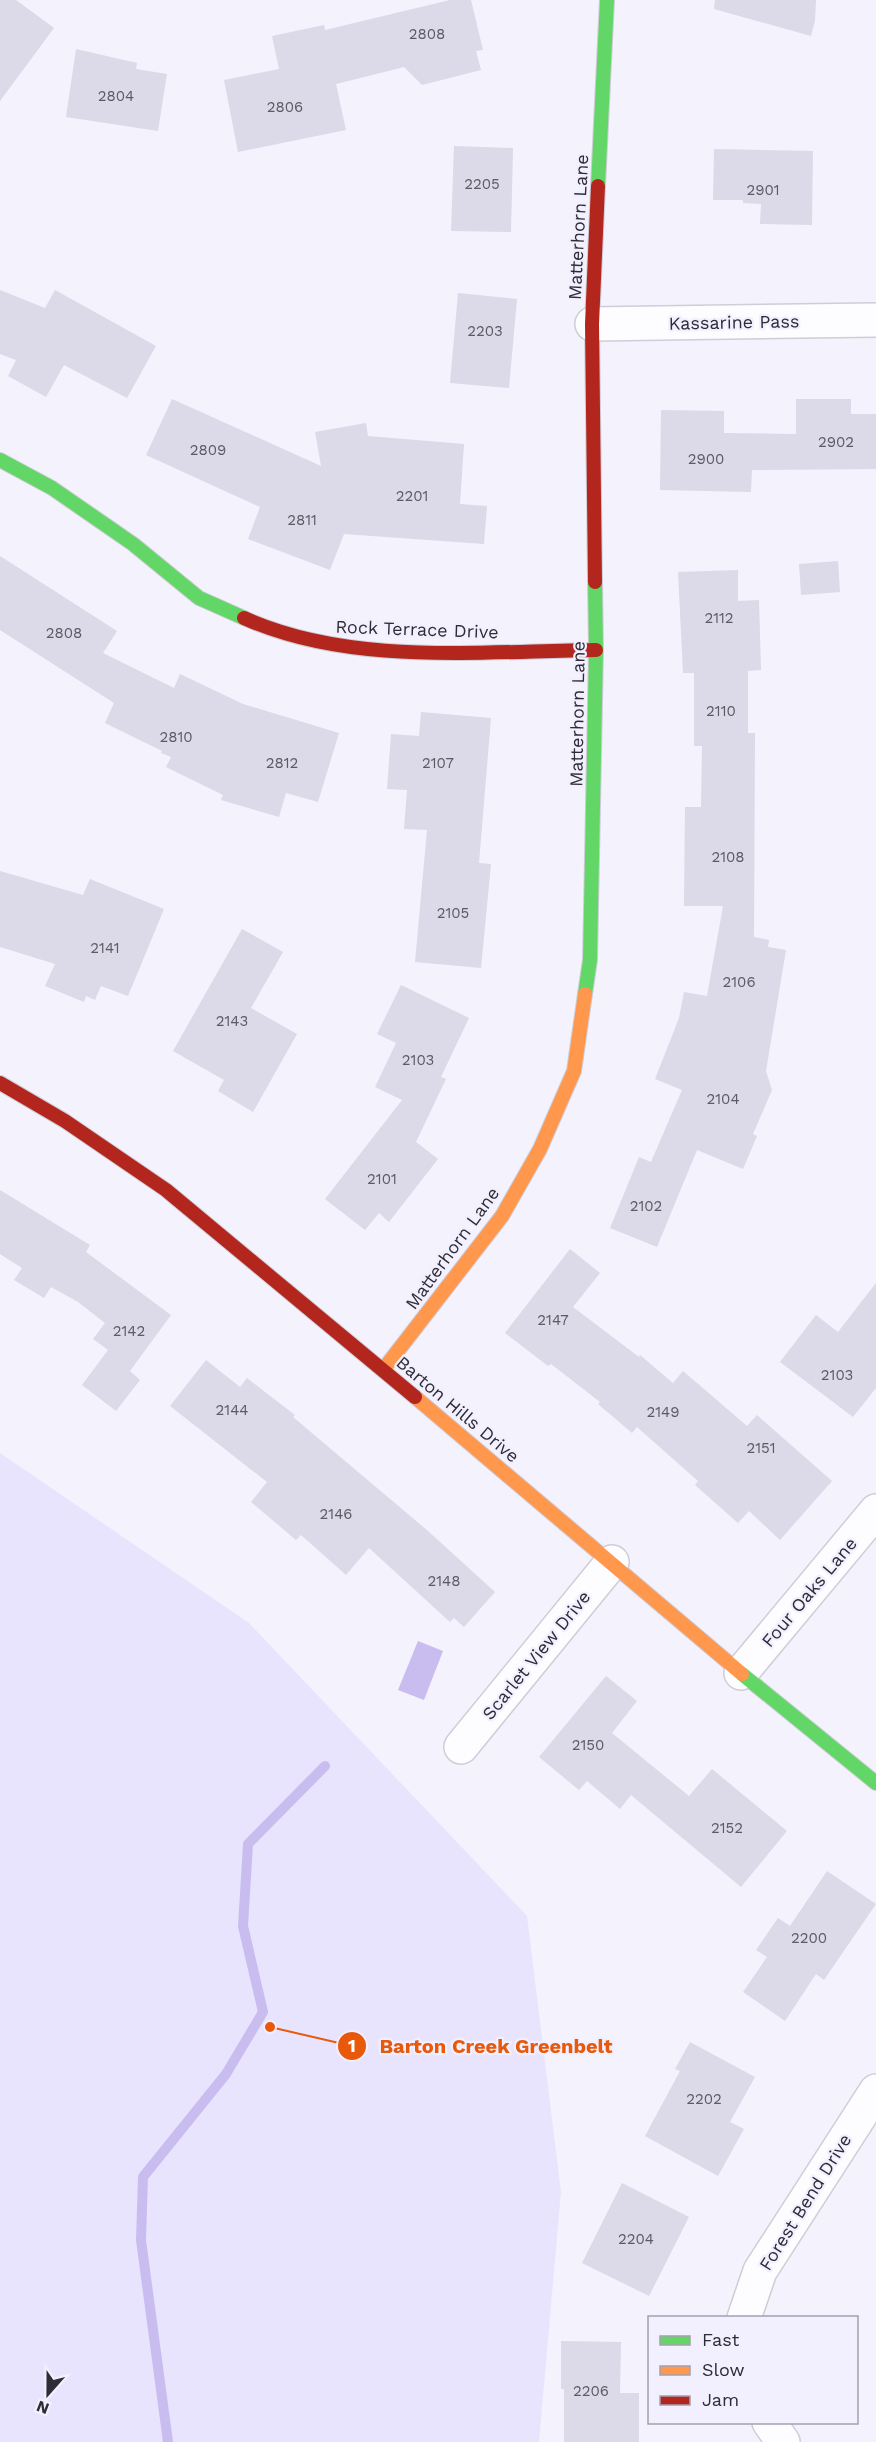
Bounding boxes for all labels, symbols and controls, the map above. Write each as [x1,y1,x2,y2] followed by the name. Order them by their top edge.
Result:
[409,25,445,43] house number: 2808
[98,87,134,105] house number: 2804
[267,98,303,116] house number: 2806
[564,154,592,300] street label: Matterhorn Lane
[464,175,500,193] house number: 2205
[746,181,780,199] house number: 2901
[668,310,800,334] street label: Kassarine Pass
[467,322,503,340] house number: 2203
[818,433,854,451] house number: 2902
[190,441,226,459] house number: 2809
[688,450,724,468] house number: 2900
[396,487,428,505] house number: 2201
[287,511,317,529] house number: 2811
[704,609,734,627] house number: 2112
[335,616,499,642] street label: Rock Terrace Drive
[46,624,82,642] house number: 2808
[565,641,589,787] street label: Matterhorn Lane
[706,702,736,720] house number: 2110
[159,728,193,746] house number: 2810
[266,754,298,772] house number: 2812
[422,754,454,772] house number: 2107
[711,848,745,866] house number: 2108
[437,904,469,922] house number: 2105
[90,939,120,957] house number: 2141
[722,973,756,991] house number: 2106
[216,1012,248,1030] house number: 2143
[402,1051,434,1069] house number: 2103
[706,1090,740,1108] house number: 2104
[367,1170,397,1188] house number: 2101
[401,1183,503,1313] street label: Matterhorn Lane
[630,1197,662,1215] house number: 2102
[537,1311,569,1329] house number: 2147
[113,1322,145,1340] house number: 2142
[392,1352,524,1466] street label: Barton Hills Drive
[821,1366,853,1384] house number: 2103
[216,1401,248,1419] house number: 2144
[646,1403,680,1421] house number: 2149
[746,1439,776,1457] house number: 2151
[320,1505,352,1523] house number: 2146
[757,1533,861,1651] street label: Four Oaks Lane
[427,1572,461,1590] house number: 2148
[477,1586,595,1724] street label: Scarlet View Drive
[572,1736,604,1754] house number: 2150
[711,1819,743,1837] house number: 2152
[791,1929,827,1947] house number: 2200
[337,2027,625,2065] callout: Barton Creek Greenbelt
[379,2034,613,2058] text: Barton Creek Greenbelt
[348,2035,356,2056] text: 1
[686,2090,722,2108] house number: 2202
[755,2130,855,2274] street label: Forest Bend Drive
[618,2230,654,2248] house number: 2204
[648,2316,858,2424] legend
[702,2329,740,2350] text: Fast
[702,2359,745,2380] text: Slow
[18,2364,78,2424] north arrow
[573,2382,609,2400] house number: 2206
[702,2389,739,2410] text: Jam
[34,2397,52,2419] text: N

